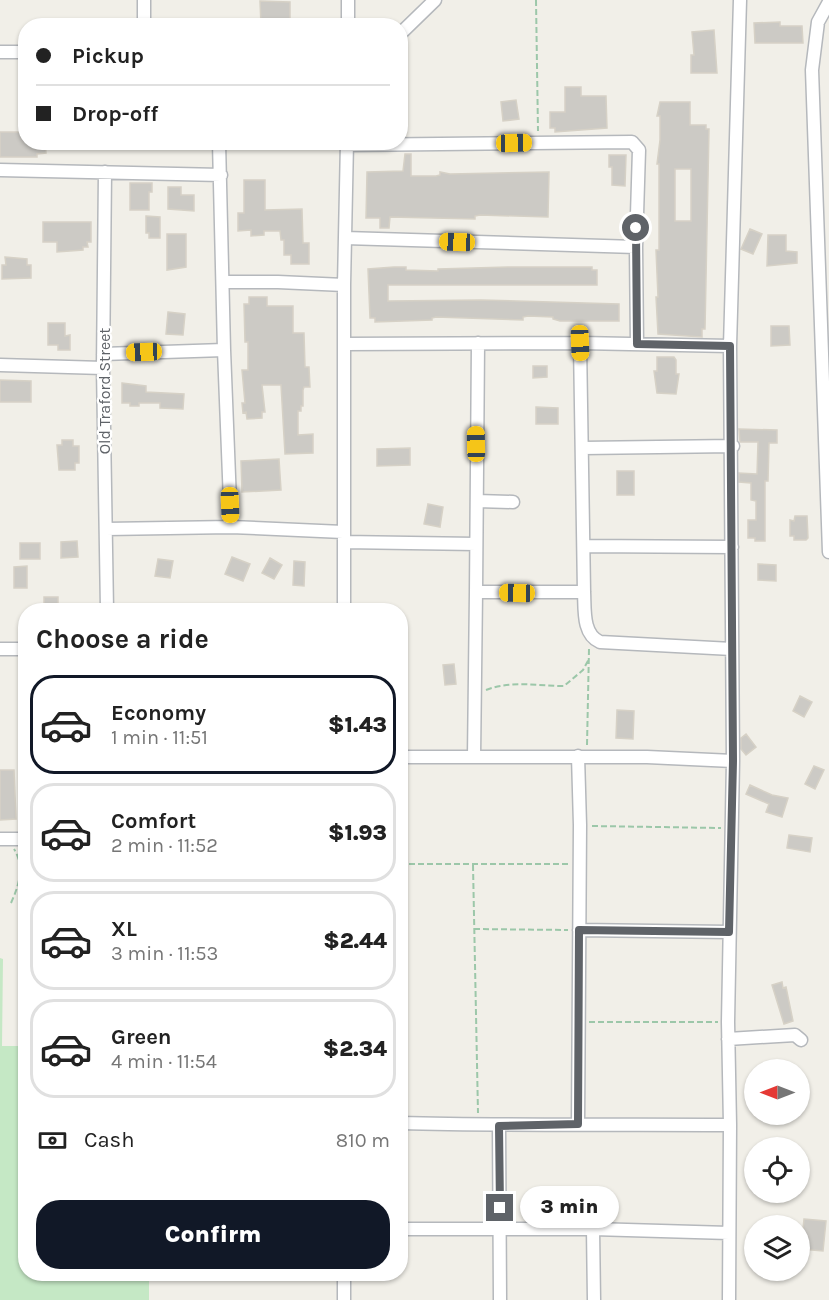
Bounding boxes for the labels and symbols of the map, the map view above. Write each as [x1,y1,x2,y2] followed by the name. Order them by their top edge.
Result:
[496,134,532,152] car
[622,214,649,241] route start
[439,232,475,252] car
[570,325,590,361] car
[95,328,114,454] street label: Old Traford Street
[126,342,162,362] car
[467,426,485,462] car
[220,487,240,523] car
[499,584,535,602] car
[744,1059,810,1125] north arrow
[521,1187,620,1229] callout: 3 min
[486,1194,513,1221] route end

